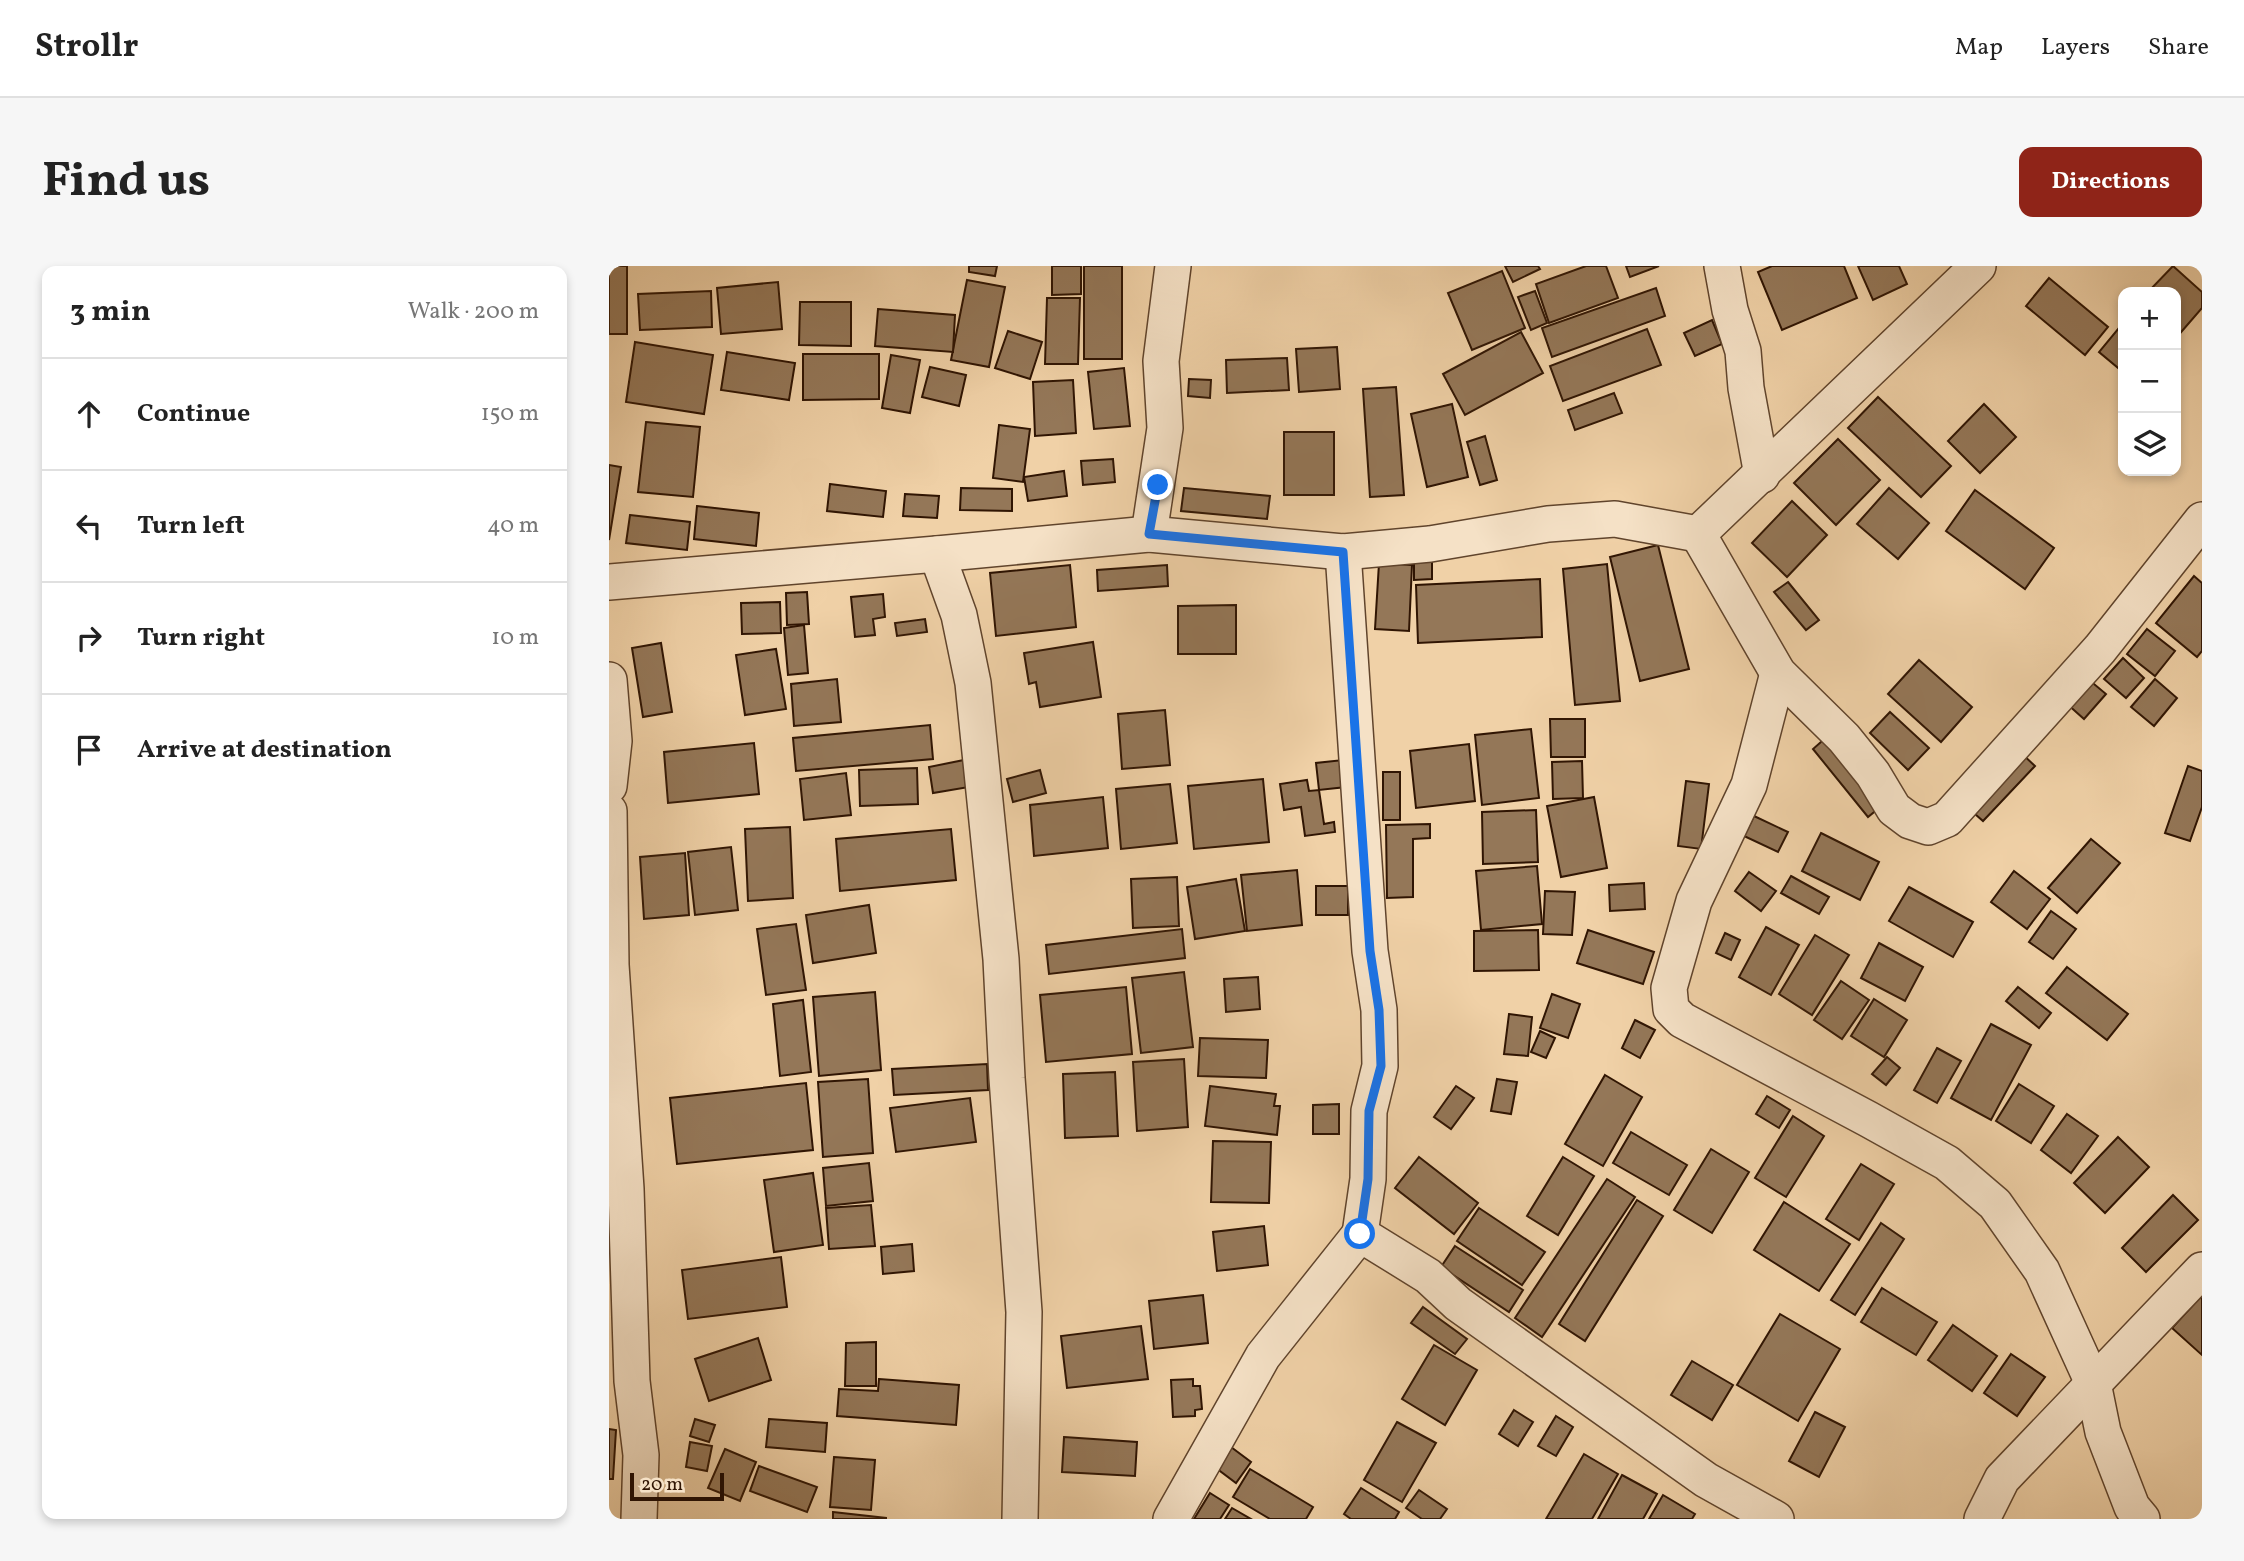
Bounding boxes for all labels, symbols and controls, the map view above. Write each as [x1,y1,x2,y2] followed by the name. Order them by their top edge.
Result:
[35,25,138,71] text: Strollr
[1955,31,2003,65] text: Map
[2041,31,2110,65] text: Layers
[2148,31,2209,65] text: Share
[2019,147,2202,217] button: Directions
[42,148,210,217] text: Find us
[2118,287,2181,476] map controls
[2118,287,2181,350] button: +
[70,291,151,333] text: 3 min
[408,296,539,328] text: Walk · 200 m
[2118,350,2181,413] button: −
[70,395,108,433] icon: ahead
[137,396,250,432] text: Continue
[481,398,539,430] text: 150 m
[2118,413,2181,476] button: layers
[1142,469,1173,500] route end
[70,507,108,545] icon: left
[137,508,245,544] text: Turn left
[487,510,539,542] text: 40 m
[70,619,108,657] icon: right
[137,620,265,656] text: Turn right
[491,622,539,654] text: 10 m
[70,731,108,769] icon: arrive
[137,732,392,768] text: Arrive at destination
[1344,1218,1375,1249] route start
[630,1470,725,1502] scale bar
[641,1472,683,1498] text: 20 m

